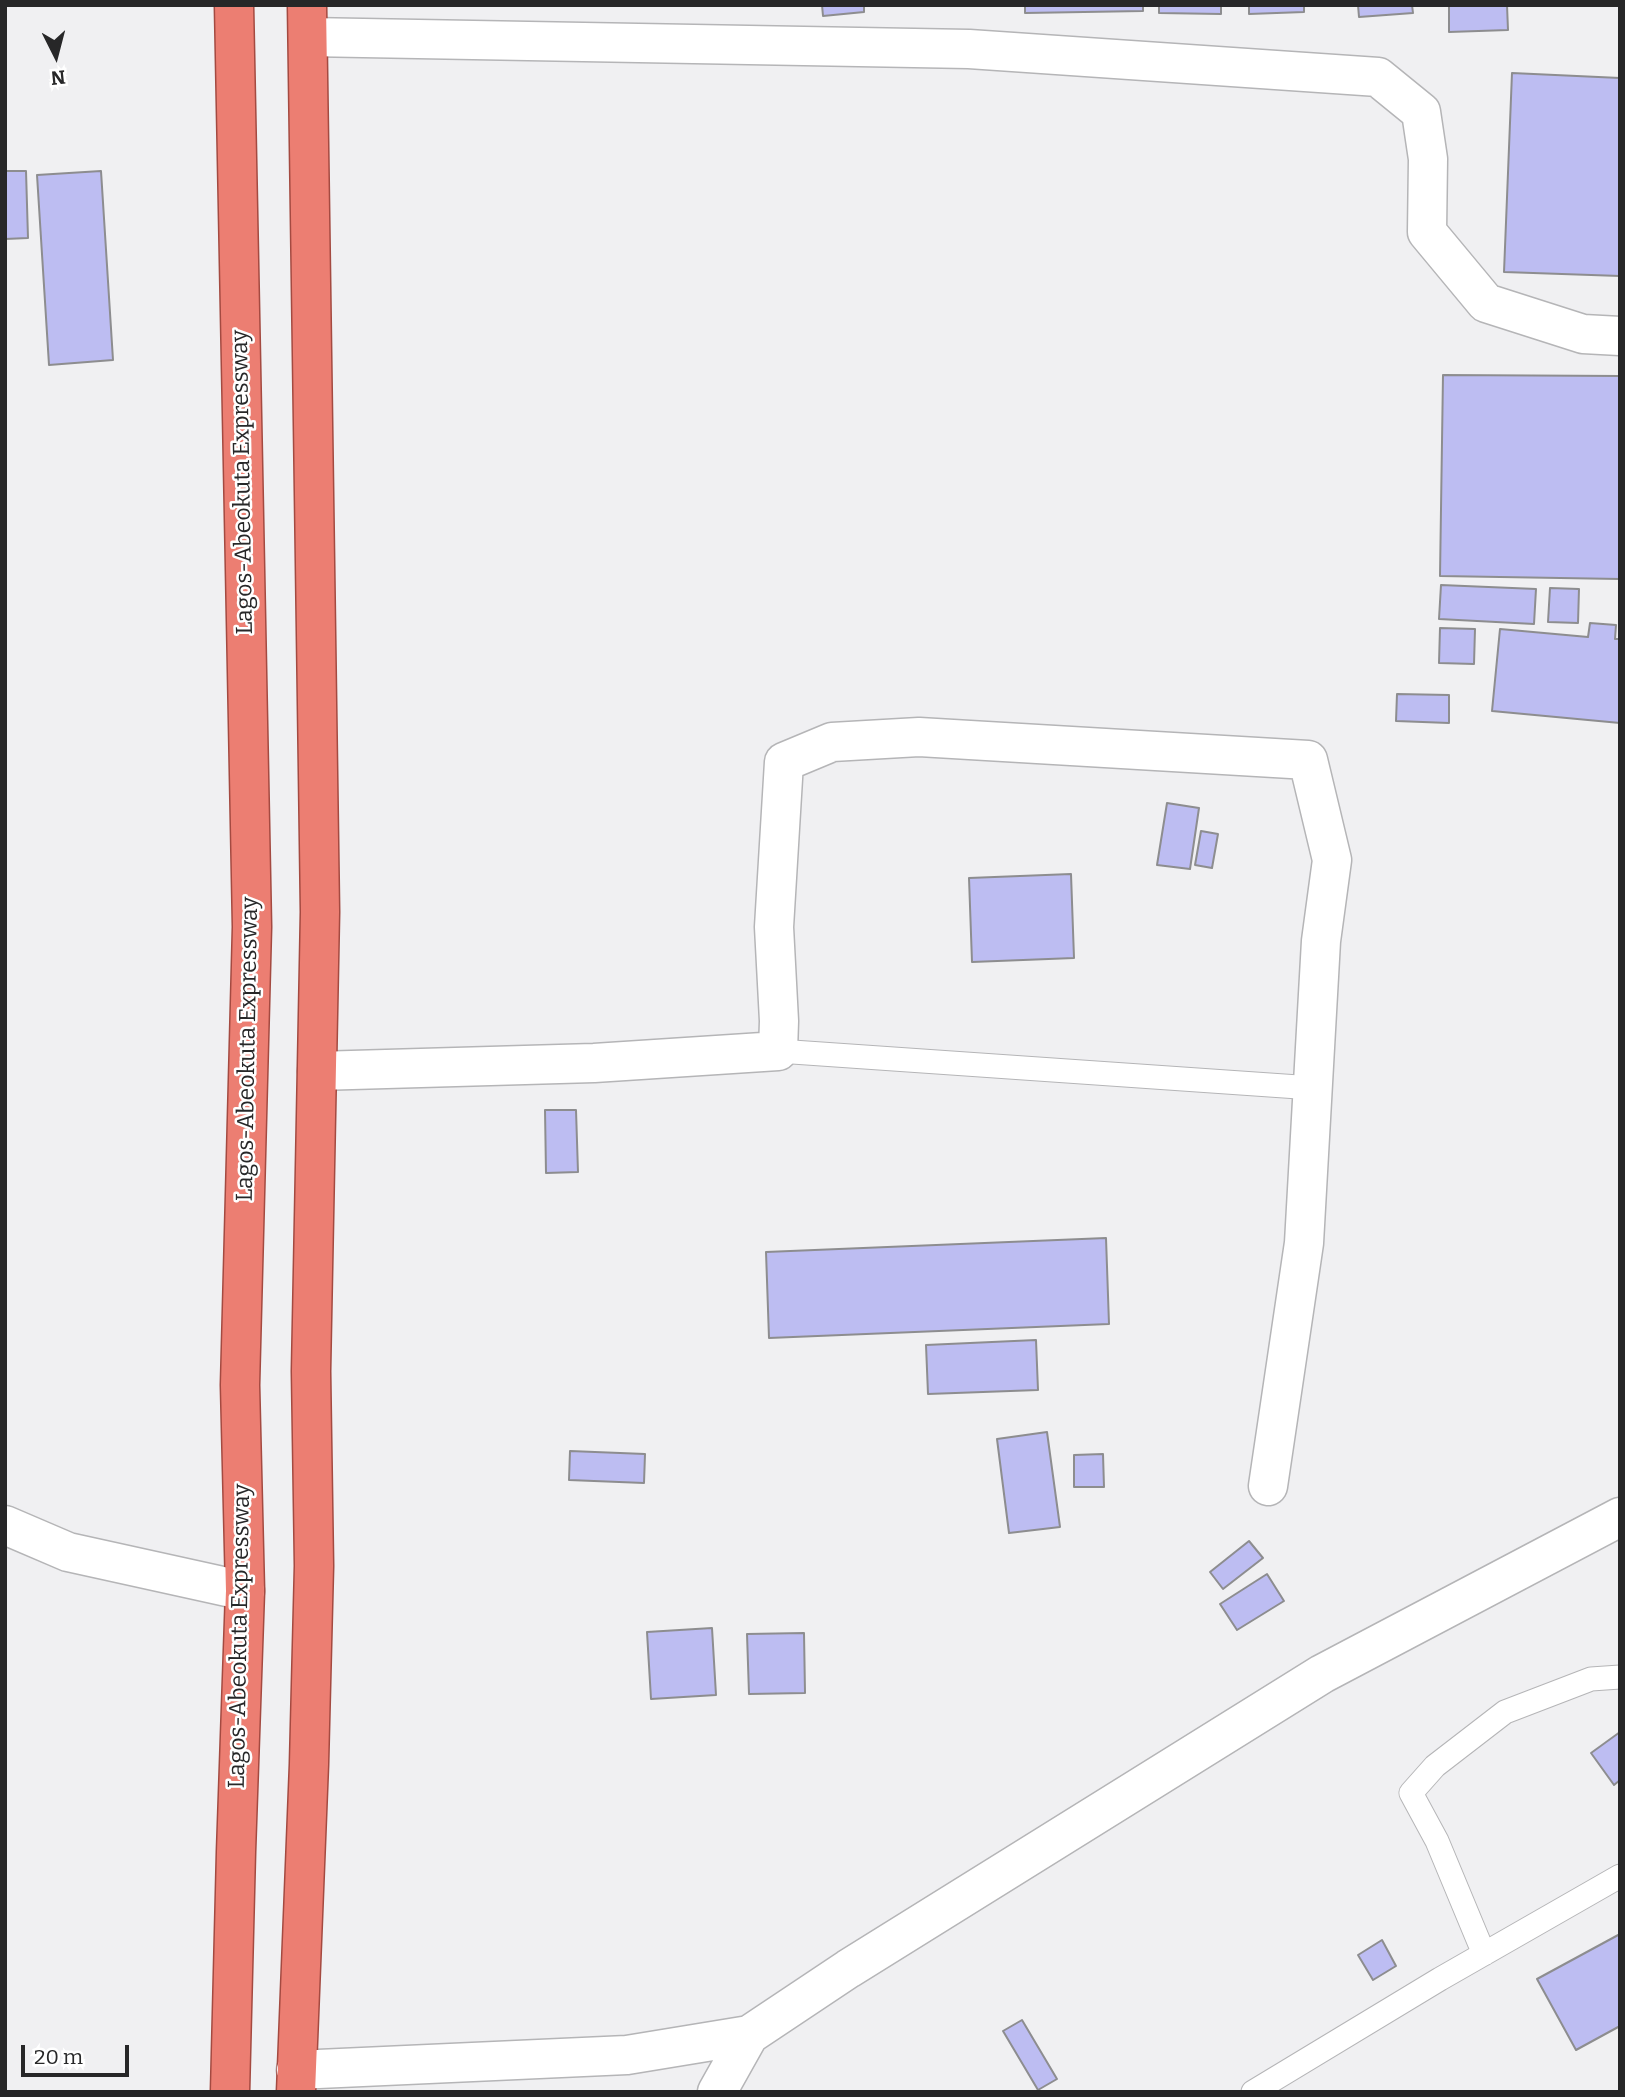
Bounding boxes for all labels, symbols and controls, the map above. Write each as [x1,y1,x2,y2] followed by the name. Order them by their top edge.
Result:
[21,21,91,91] north arrow
[50,65,67,90] text: N
[227,329,259,635] street label: Lagos-Abeokuta Expressway
[232,896,264,1202] street label: Lagos-Abeokuta Expressway
[224,1483,256,1789] street label: Lagos-Abeokuta Expressway
[24,2030,133,2074] scale bar
[34,2044,83,2070] text: 20 m

